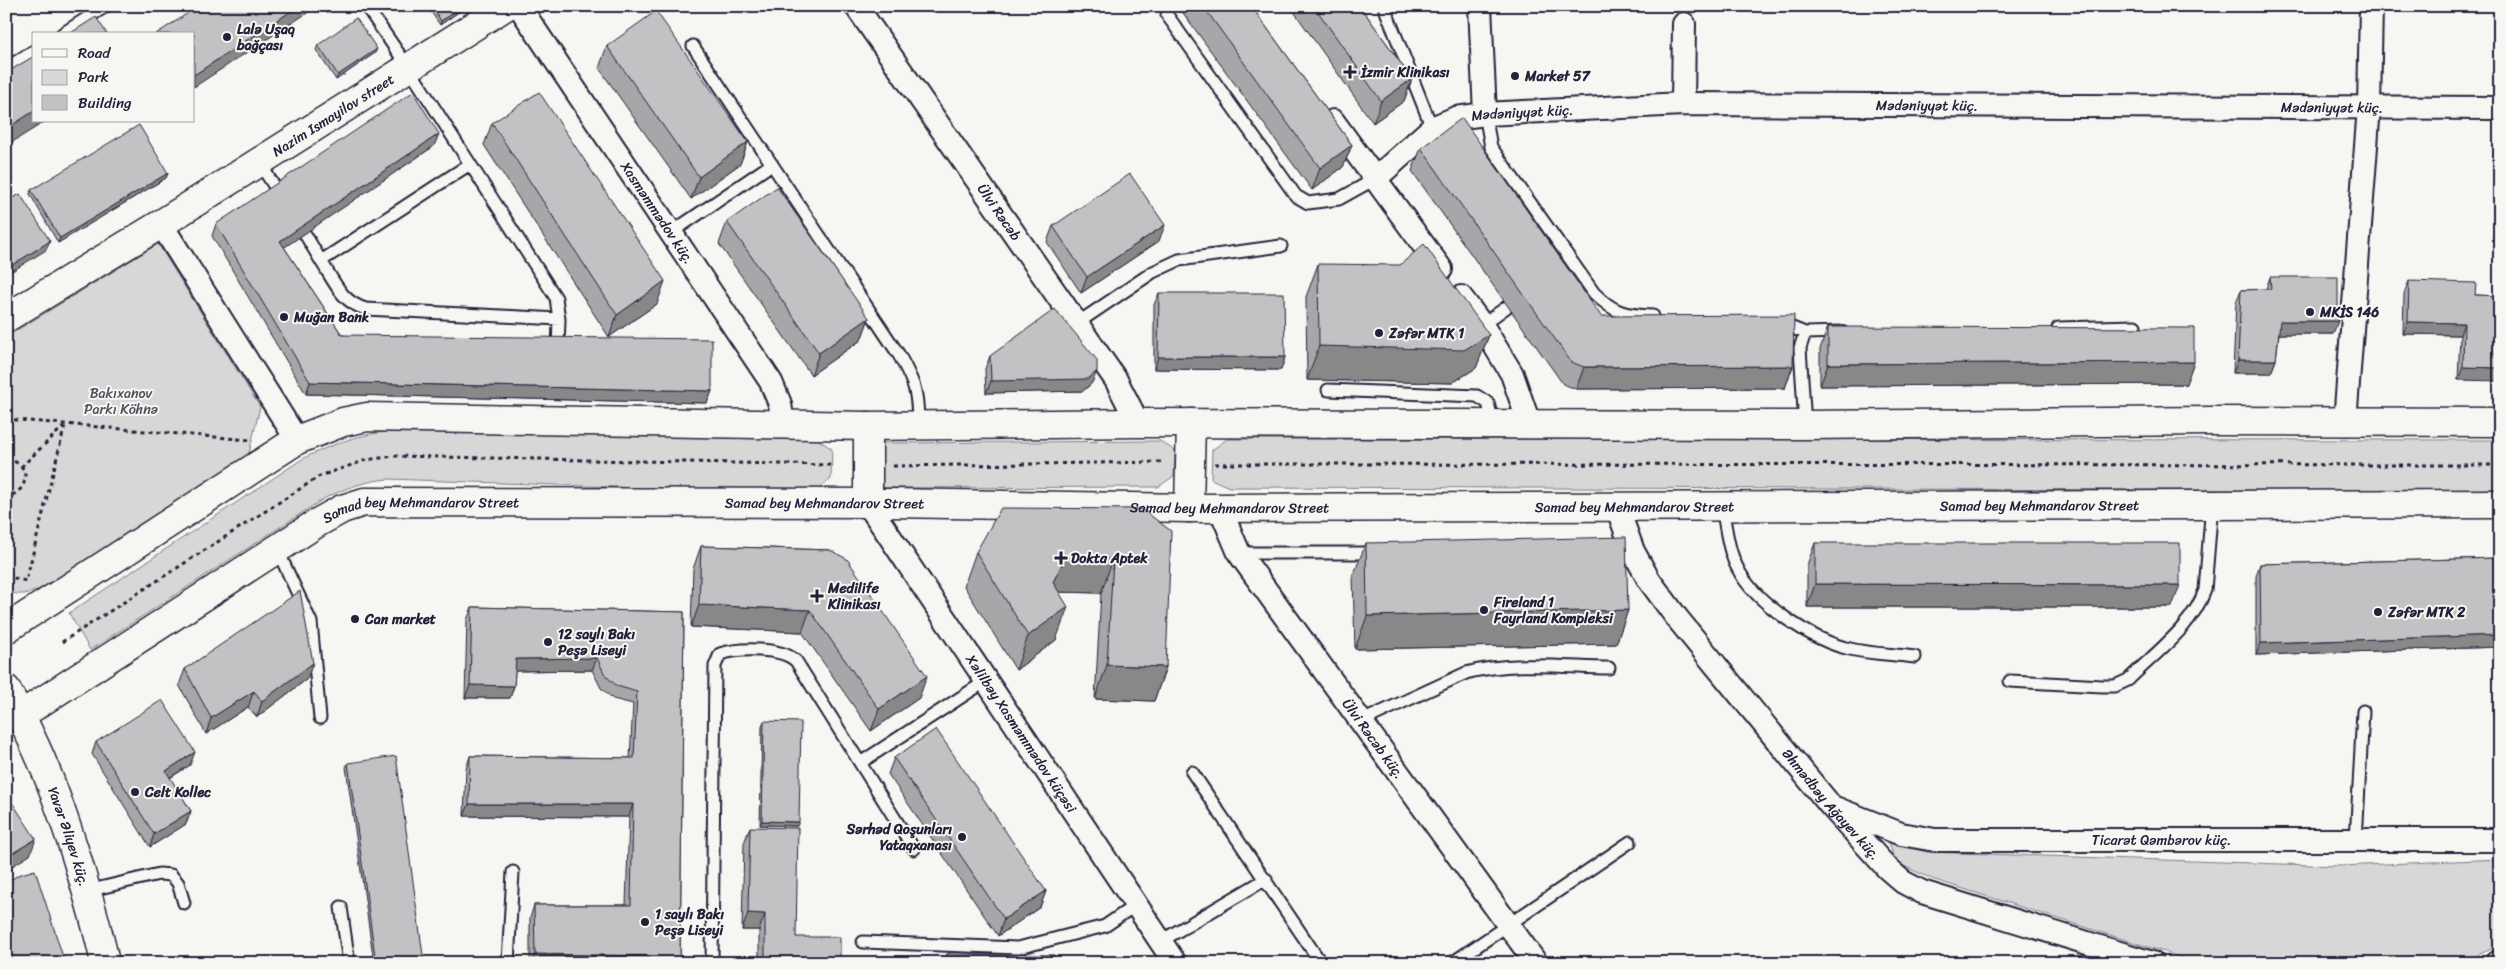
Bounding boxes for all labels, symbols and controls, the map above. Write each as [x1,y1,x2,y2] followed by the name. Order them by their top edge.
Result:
[236,17,295,58] place label: Lalə Uşaq bağçası
[221,31,233,43] marker: Lalə Uşaq bağçası
[32,32,195,122] legend
[78,40,111,66] text: Road
[1360,60,1450,85] place label: İzmir Klinikası
[78,64,109,90] text: Park
[1524,64,1591,89] place label: Market 57
[1343,65,1357,79] marker: İzmir Klinikası
[267,67,400,164] street label: Nazim Ismayilov street
[1509,70,1521,82] marker: Market 57
[78,90,132,116] text: Building
[1876,93,1978,118] street label: Mədəniyyət küç.
[2281,95,2383,120] street label: Mədəniyyət küç.
[1470,98,1574,129] street label: Mədəniyyət küç.
[613,156,701,270] street label: Xasməmmədov küç.
[970,179,1028,246] street label: Ülvi Rəcəb
[2319,300,2379,325] place label: MKİS 146
[293,305,370,330] place label: Muğan Bank
[2304,306,2316,318] marker: MKİS 146
[278,311,290,323] marker: Muğan Bank
[1388,321,1464,346] place label: Zəfər MTK 1
[1373,327,1385,339] marker: Zəfər MTK 1
[84,381,158,422] park label: Bakıxanov Parkı Köhnə
[318,490,519,531] street label: Samad bey Mehmandarov Street
[725,491,924,517] street label: Samad bey Mehmandarov Street
[1940,493,2139,519] street label: Samad bey Mehmandarov Street
[1535,494,1734,520] street label: Samad bey Mehmandarov Street
[1130,495,1329,521] street label: Samad bey Mehmandarov Street
[1071,546,1148,571] place label: Dokta Aptek
[1055,552,1067,564] marker: Dokta Aptek
[827,576,881,617] place label: Medilife Klinikası
[810,589,824,603] marker: Medilife Klinikası
[1493,590,1614,631] place label: Fireland 1 Fayrland Kompleksi
[2387,600,2466,625] place label: Zəfər MTK 2
[1478,604,1490,616] marker: Fireland 1 Fayrland Kompleksi
[2372,606,2384,618] marker: Zəfər MTK 2
[364,607,437,632] place label: Can market
[349,613,361,625] marker: Can market
[558,622,635,663] place label: 12 saylı Bakı Peşə Liseyi
[542,636,554,648] marker: 12 saylı Bakı Peşə Liseyi
[958,648,1084,819] street label: Xəlilbəy Xasməmmədov küçəsi
[1335,693,1411,785] street label: Ülvi Rəcəb küç.
[1775,743,1886,866] street label: Əhmədbəy Ağayev küç.
[144,780,211,805] place label: Celt Kollec
[40,783,97,890] street label: Yavər Əliyev küç.
[129,786,141,798] marker: Celt Kollec
[845,817,952,858] place label: Sərhəd Qoşunları Yataqxanası
[2092,828,2231,853] street label: Ticarət Qəmbərov küç.
[956,831,968,843] marker: Sərhəd Qoşunları Yataqxanası
[655,902,724,943] place label: 1 saylı Bakı Peşə Liseyi
[639,916,651,928] marker: 1 saylı Bakı Peşə Liseyi

